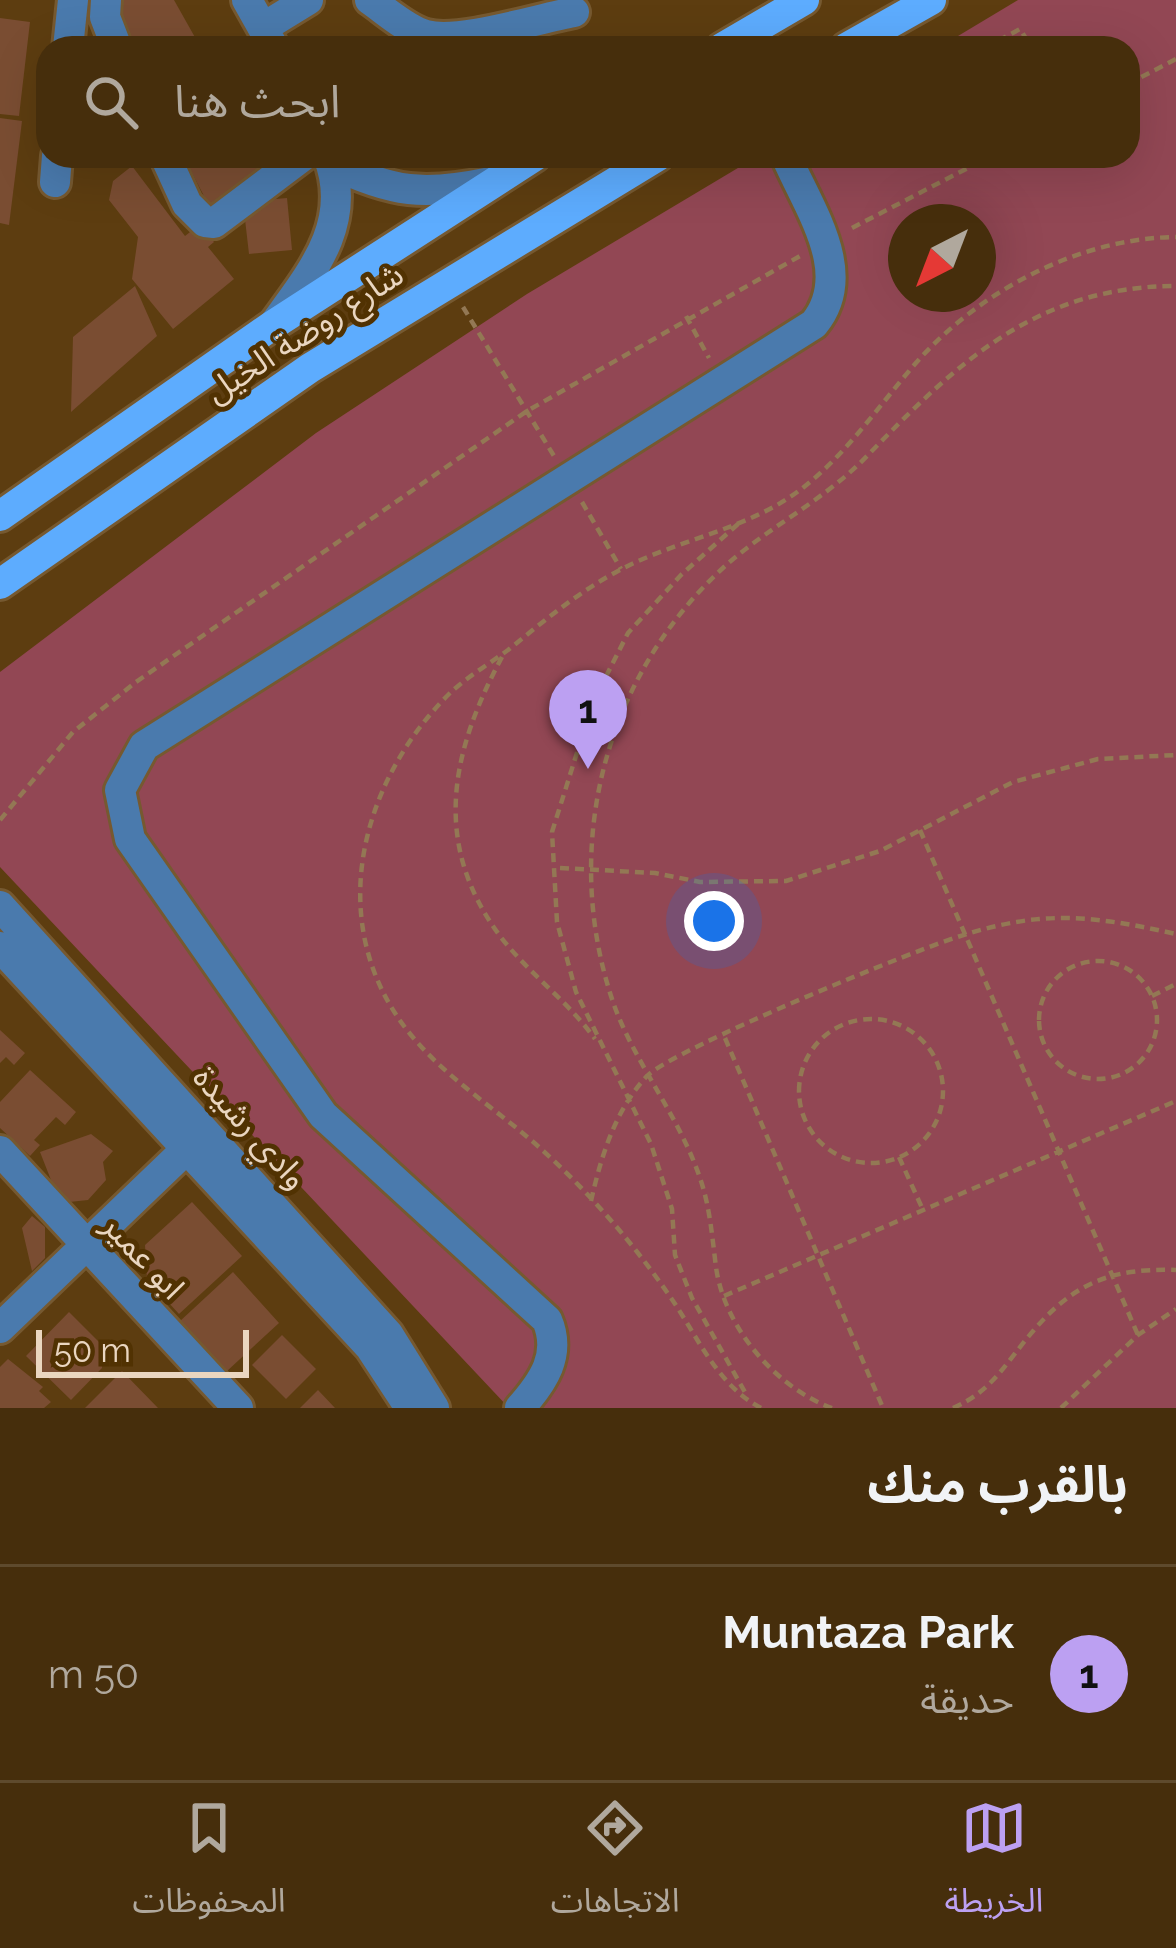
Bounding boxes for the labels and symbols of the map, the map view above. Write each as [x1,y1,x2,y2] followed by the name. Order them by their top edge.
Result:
[888,204,996,312] north arrow
[198,254,413,415] street label: شارع روضة الخيل
[549,670,627,769] pin: 1
[684,891,744,951] your location
[181,1058,316,1201] street label: وادي رشيدة
[94,1205,193,1307] street label: ابو عمير
[36,1324,249,1377] scale bar

